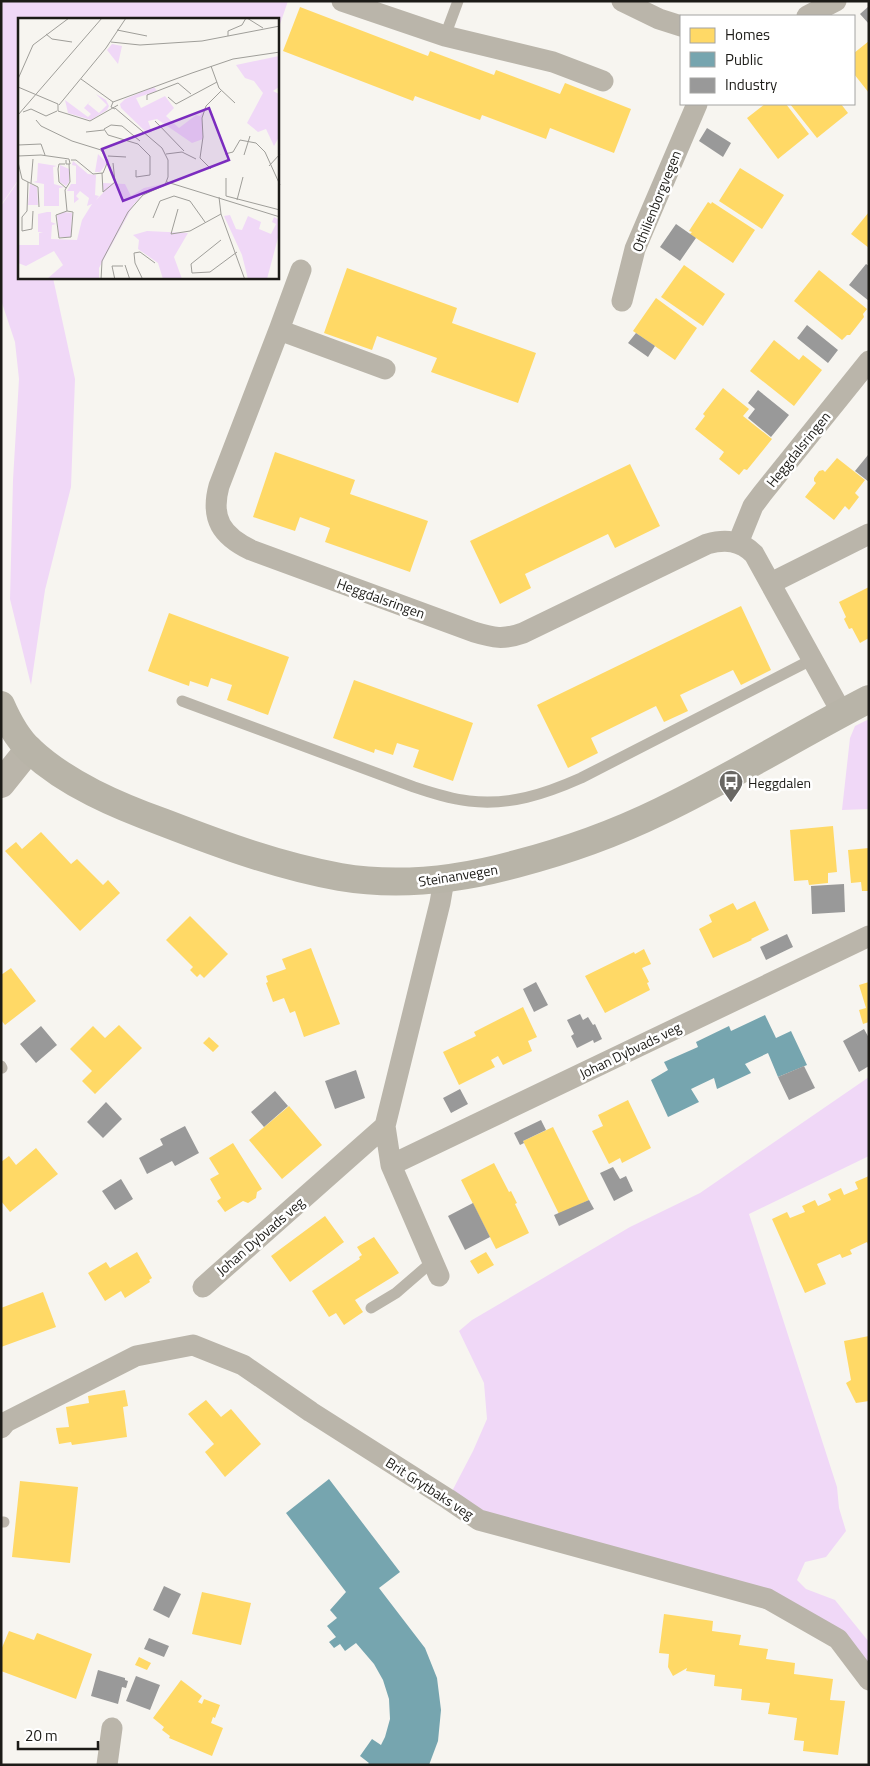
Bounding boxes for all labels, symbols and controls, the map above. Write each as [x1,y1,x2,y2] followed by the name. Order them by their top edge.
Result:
[680,15,855,105] legend
[18,18,279,279] inset map
[725,23,770,46] text: Homes
[725,48,763,71] text: Public
[725,73,777,96] text: Industry
[626,147,686,255] street label: Othilienborgvegen
[761,407,835,491] street label: Heggdalsringen
[334,572,428,624] street label: Heggdalsringen
[718,769,744,803] bus stop icon: Heggdalen
[748,772,811,793] place label: Heggdalen
[417,858,499,892] street label: Steinanvegen
[575,1016,685,1084] street label: Johan Dybvads veg
[211,1192,309,1280] street label: Johan Dybvads veg
[382,1452,478,1524] street label: Brit Grytbaks veg
[18,1718,98,1750] scale bar
[25,1724,58,1747] text: 20 m

